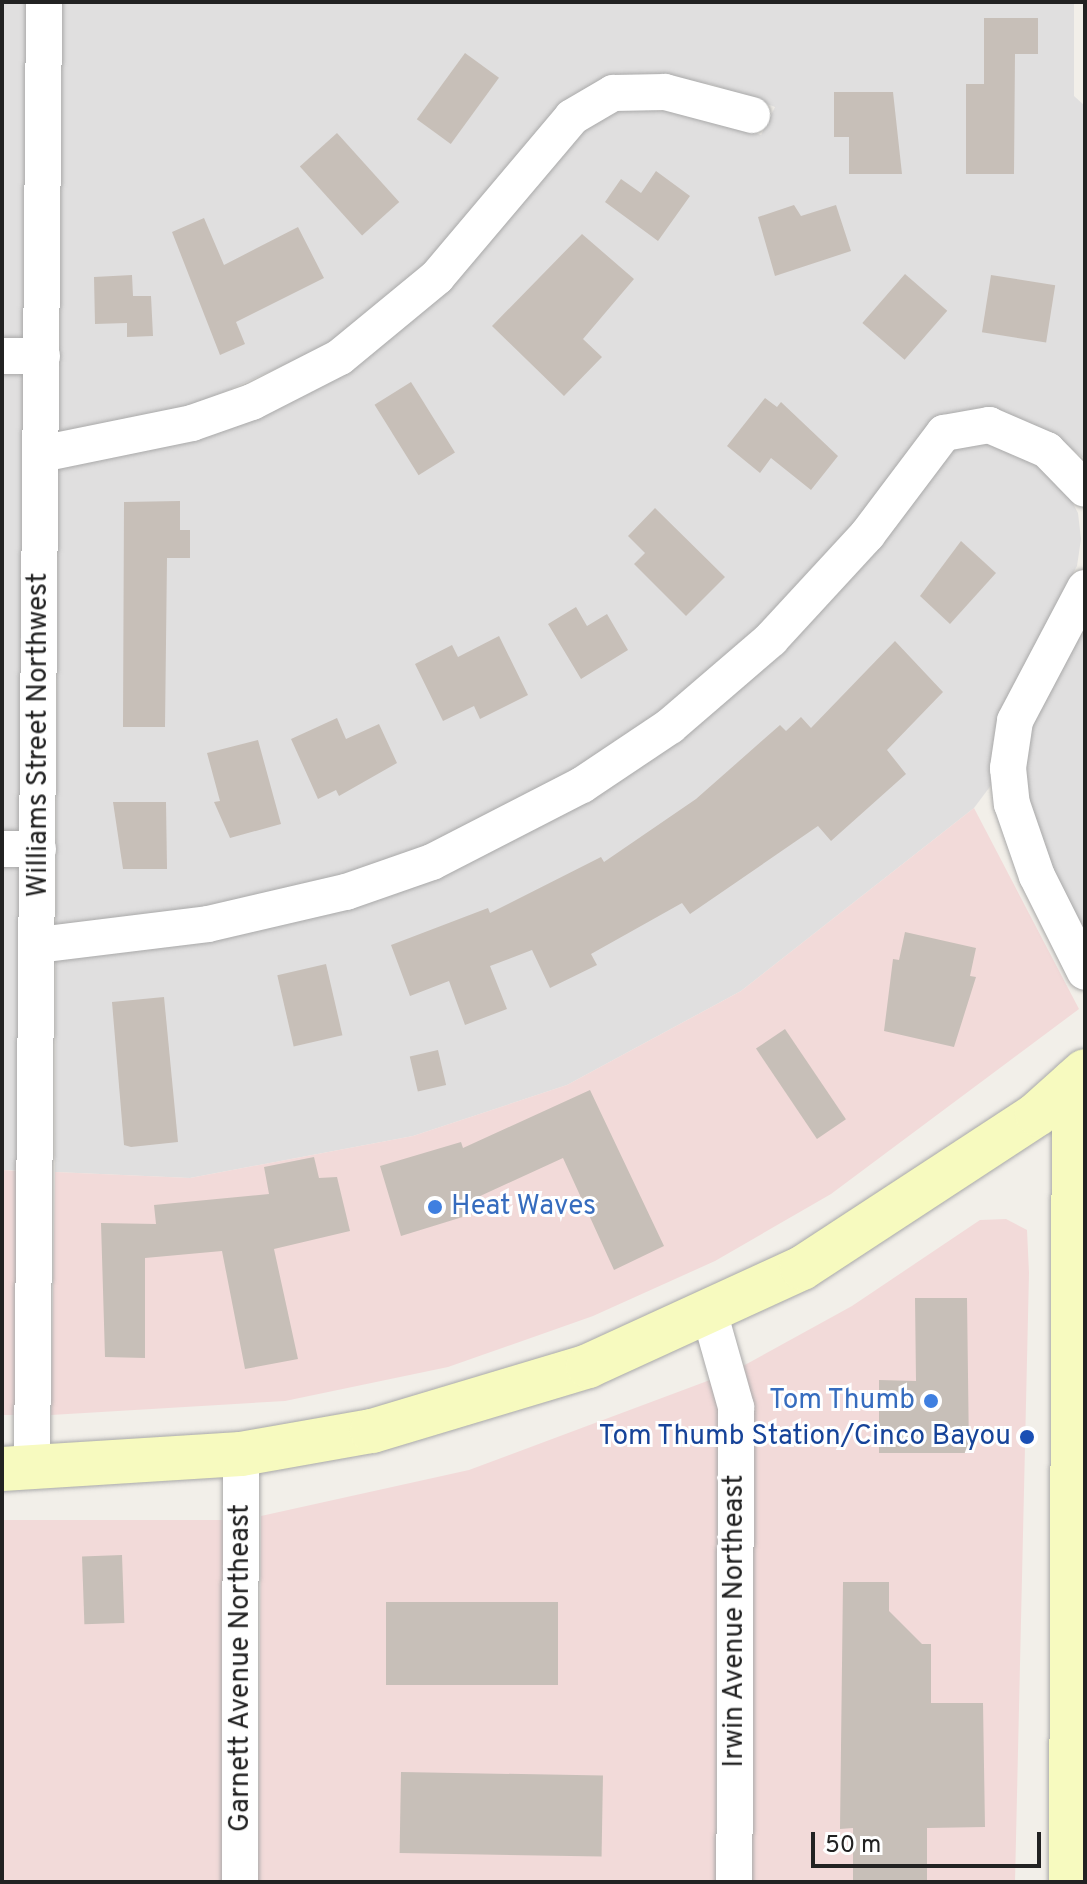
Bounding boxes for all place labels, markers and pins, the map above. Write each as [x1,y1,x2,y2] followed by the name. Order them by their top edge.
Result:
[451,1190,597,1224] place label: Heat Waves
[426,1198,444,1216] marker: Heat Waves
[768,1384,915,1418] place label: Tom Thumb
[922,1392,940,1410] marker: Tom Thumb
[597,1420,1011,1454] place label: Tom Thumb Station/Cinco Bayou
[1018,1428,1036,1446] marker: Tom Thumb Station/Cinco Bayou

